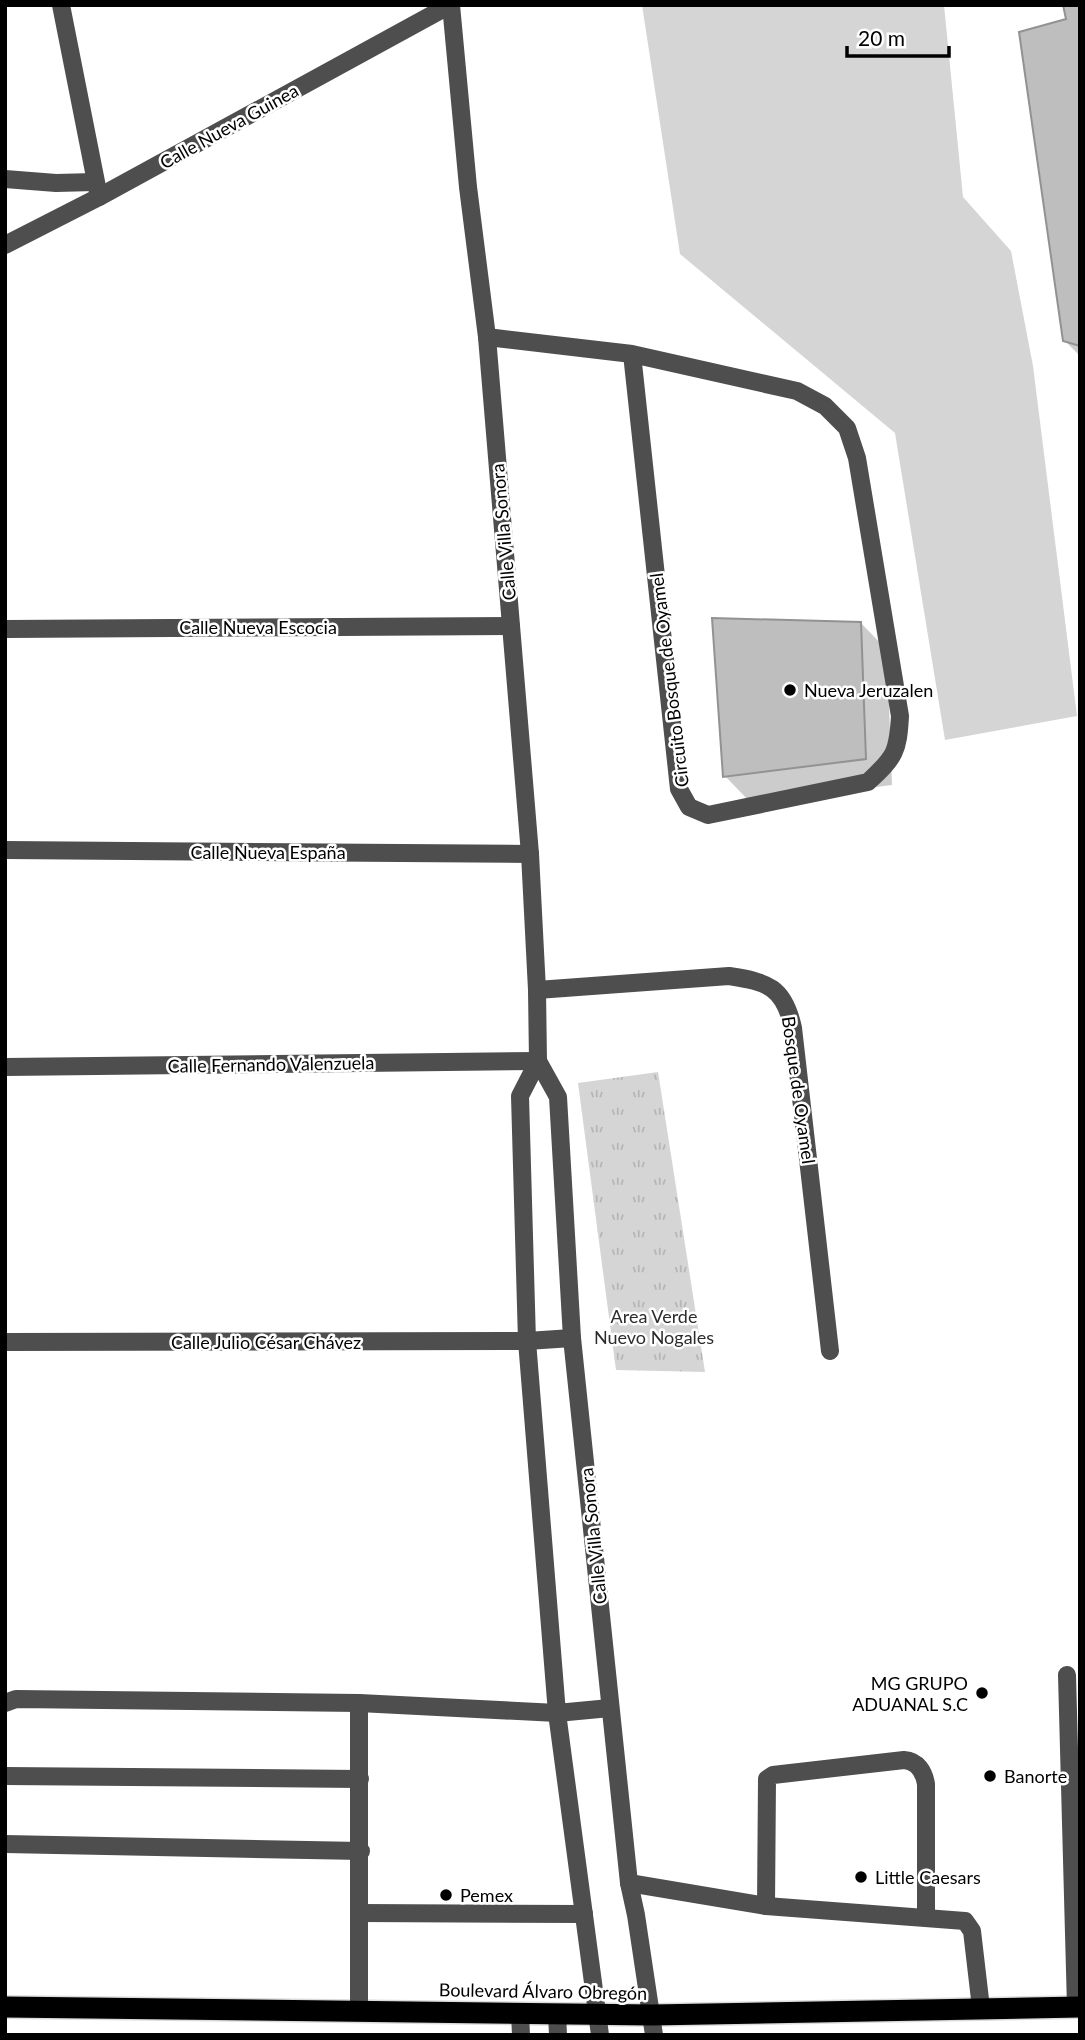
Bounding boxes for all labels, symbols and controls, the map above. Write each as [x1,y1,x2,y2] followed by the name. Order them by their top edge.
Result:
[847,14,948,58] scale bar
[858,25,905,50] text: 20 m
[156,79,302,173] street label: Calle Nueva Guinea
[486,463,520,601] street label: Calle Villa Sonora
[645,572,693,788] street label: Circuito Bosque de Oyamel
[179,616,337,638] street label: Calle Nueva Escocia
[804,679,933,701] place label: Nueva Jeruzalen
[782,682,798,698] marker: Nueva Jeruzalen
[190,841,346,863] street label: Calle Nueva España
[778,1015,820,1165] street label: Bosque de Oyamel
[167,1051,375,1077] street label: Calle Fernando Valenzuela
[594,1305,714,1348] park label: Area Verde Nuevo Nogales
[171,1331,361,1353] street label: Calle Julio César Chávez
[575,1467,611,1605] street label: Calle Villa Sonora
[852,1672,968,1715] place label: MG GRUPO ADUANAL S.C
[974,1685,990,1701] marker: MG GRUPO ADUANAL S.C
[1004,1765,1067,1787] place label: Banorte
[982,1768,998,1784] marker: Banorte
[875,1866,981,1888] place label: Little Caesars
[853,1869,869,1885] marker: Little Caesars
[460,1884,513,1906] place label: Pemex
[438,1887,454,1903] marker: Pemex
[439,1978,647,2004] street label: Boulevard Álvaro Obregón

